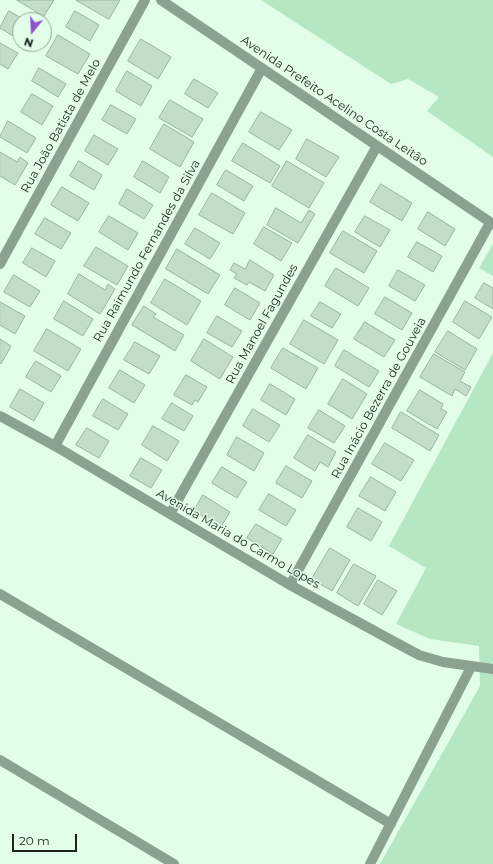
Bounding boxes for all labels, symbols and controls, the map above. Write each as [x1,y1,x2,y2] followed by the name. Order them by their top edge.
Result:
[12,12,52,52] north arrow
[238,33,430,169] street label: Avenida Prefeito Acelino Costa Leitão
[22,34,35,50] text: N
[18,56,104,196] street label: Rua João Batista de Melo
[91,157,203,345] street label: Rua Raimundo Fernandes da Silva
[223,262,301,386] street label: Rua Manoel Fagundes
[328,315,430,481] street label: Rua Inácio Bezerra de Gouveia
[154,486,322,592] street label: Avenida Maria do Carmo Lopes
[14,826,79,852] scale bar
[19,833,50,848] text: 20 m

